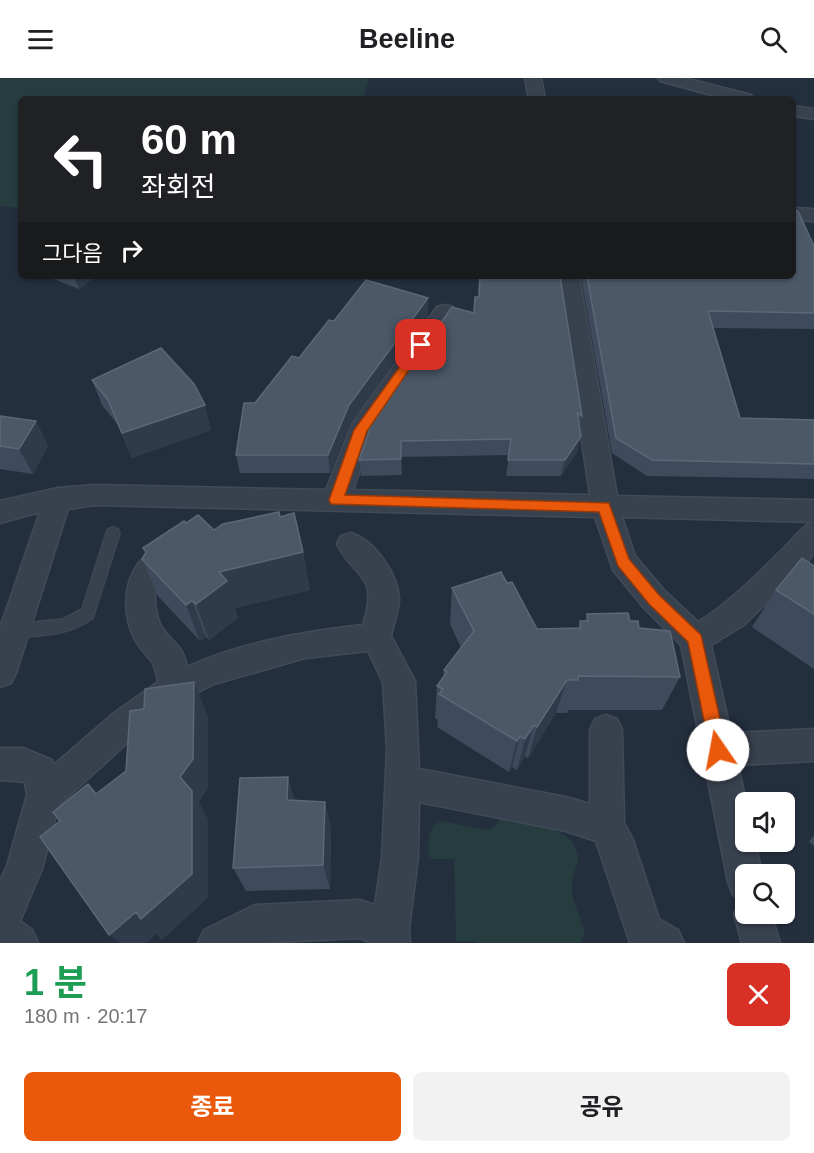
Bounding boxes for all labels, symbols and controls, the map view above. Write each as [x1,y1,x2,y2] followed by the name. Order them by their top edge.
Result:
[24,23,57,56] icon: menu
[757,23,790,56] icon: search
[359,24,455,54] text: Beeline
[141,116,237,163] text: 60 m
[42,120,120,198] icon: left
[141,172,216,202] text: 좌회전
[115,234,148,267] icon: right
[42,241,103,266] text: 그다음
[395,319,446,370] pin
[404,328,437,361] icon: arrive
[686,718,750,782] position arrow
[735,792,795,924] map controls
[735,792,795,852] button: sound
[735,864,795,924] button: search
[24,962,87,1003] text: 1 분
[727,963,790,1026] button: close
[24,1005,147,1027] text: 180 m · 20:17
[24,1072,401,1141] button: 종료
[413,1072,790,1141] button: 공유

